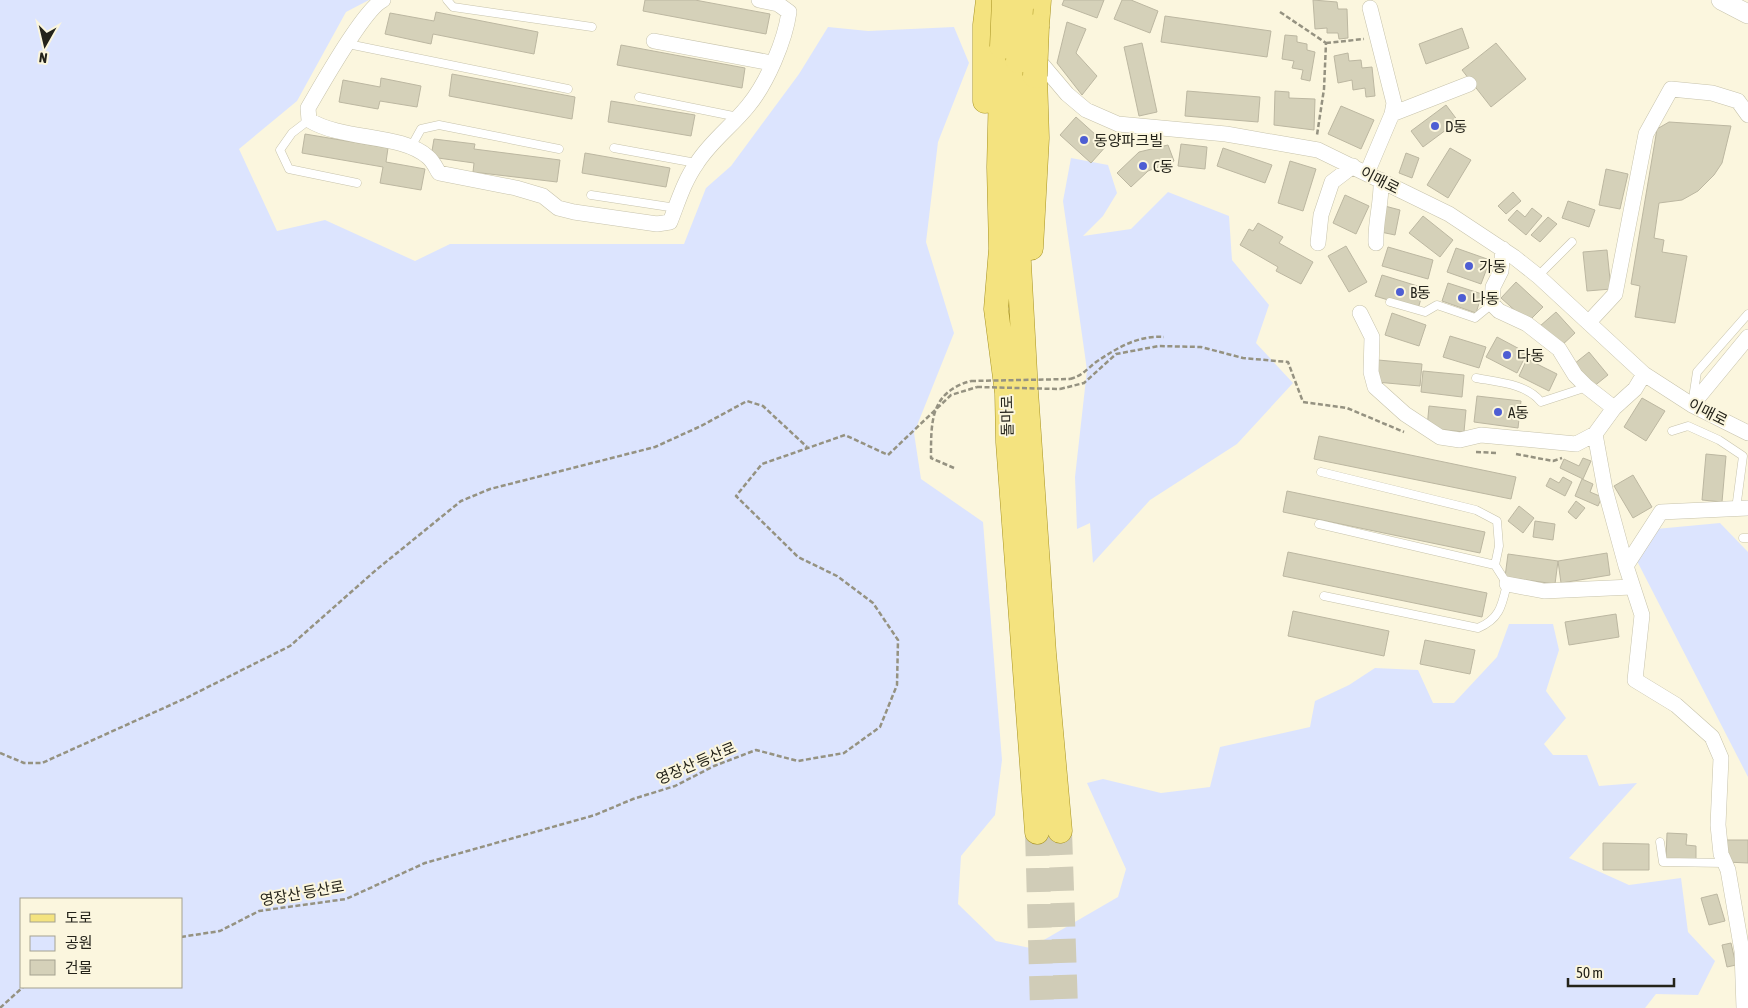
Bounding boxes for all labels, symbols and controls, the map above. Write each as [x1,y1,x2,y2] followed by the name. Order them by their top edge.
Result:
[20,20,70,70] north arrow
[38,49,48,66] text: N
[1445,118,1467,135] place label: D동
[1429,120,1441,132] marker: D동
[1094,132,1163,149] place label: 동양파크빌
[1078,134,1090,146] marker: 동양파크빌
[1153,158,1174,175] place label: C동
[1137,160,1149,172] marker: C동
[1358,163,1402,197] street label: 이매로
[1479,258,1507,275] place label: 가동
[1463,260,1475,272] marker: 가동
[1410,284,1431,301] place label: B동
[1394,286,1406,298] marker: B동
[1472,290,1500,307] place label: 나동
[1456,292,1468,304] marker: 나동
[1517,347,1545,364] place label: 다동
[1501,349,1513,361] marker: 다동
[998,395,1016,437] street label: 돌마로
[1686,395,1730,429] street label: 이매로
[1508,404,1529,421] place label: A동
[1492,406,1504,418] marker: A동
[654,739,738,787] street label: 영장산 등산로
[259,877,345,909] street label: 영장산 등산로
[20,898,182,988] legend
[65,909,93,926] text: 도로
[65,934,93,951] text: 공원
[1568,956,1674,988] scale bar
[65,959,93,976] text: 건물
[1576,964,1603,981] text: 50 m

